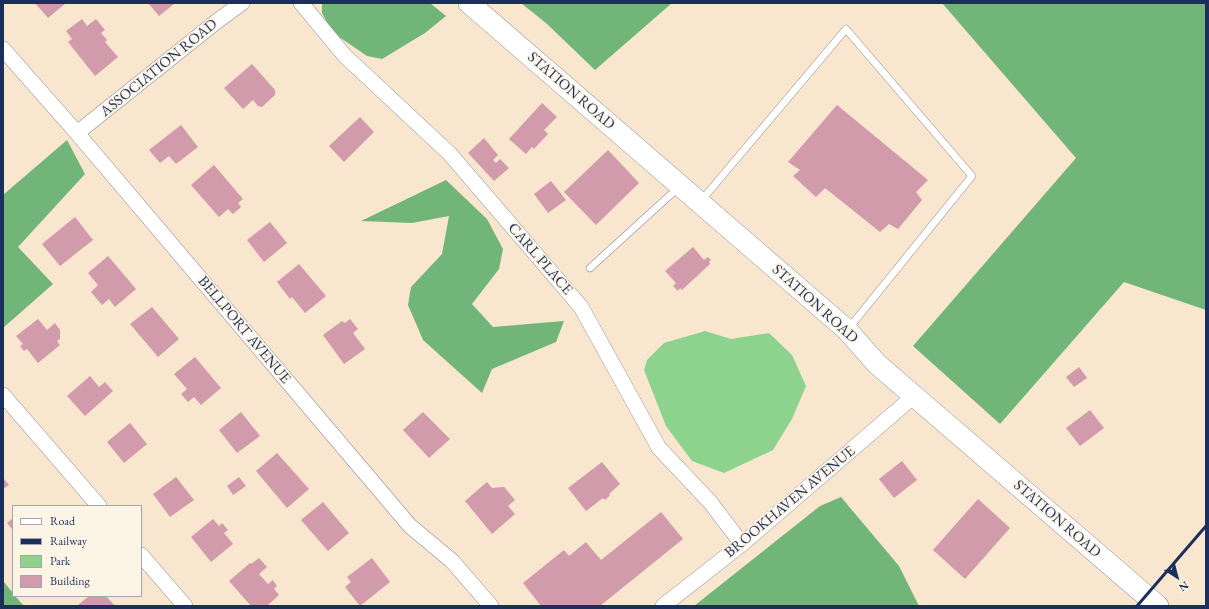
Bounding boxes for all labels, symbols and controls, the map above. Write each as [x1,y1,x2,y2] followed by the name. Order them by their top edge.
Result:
[97,15,221,121] street label: ASSOCIATION ROAD
[524,48,618,134] street label: STATION ROAD
[504,219,576,299] street label: CARL PLACE
[768,261,862,347] street label: STATION ROAD
[194,273,294,387] street label: BELLPORT AVENUE
[721,442,859,562] street label: BROOKHAVEN AVENUE
[1010,476,1104,562] street label: STATION ROAD
[12,505,142,597] legend
[50,513,75,529] text: Road
[50,533,87,549] text: Railway
[50,553,70,569] text: Park
[1157,557,1197,597] north arrow
[50,573,90,589] text: Building
[1176,578,1192,595] text: N

